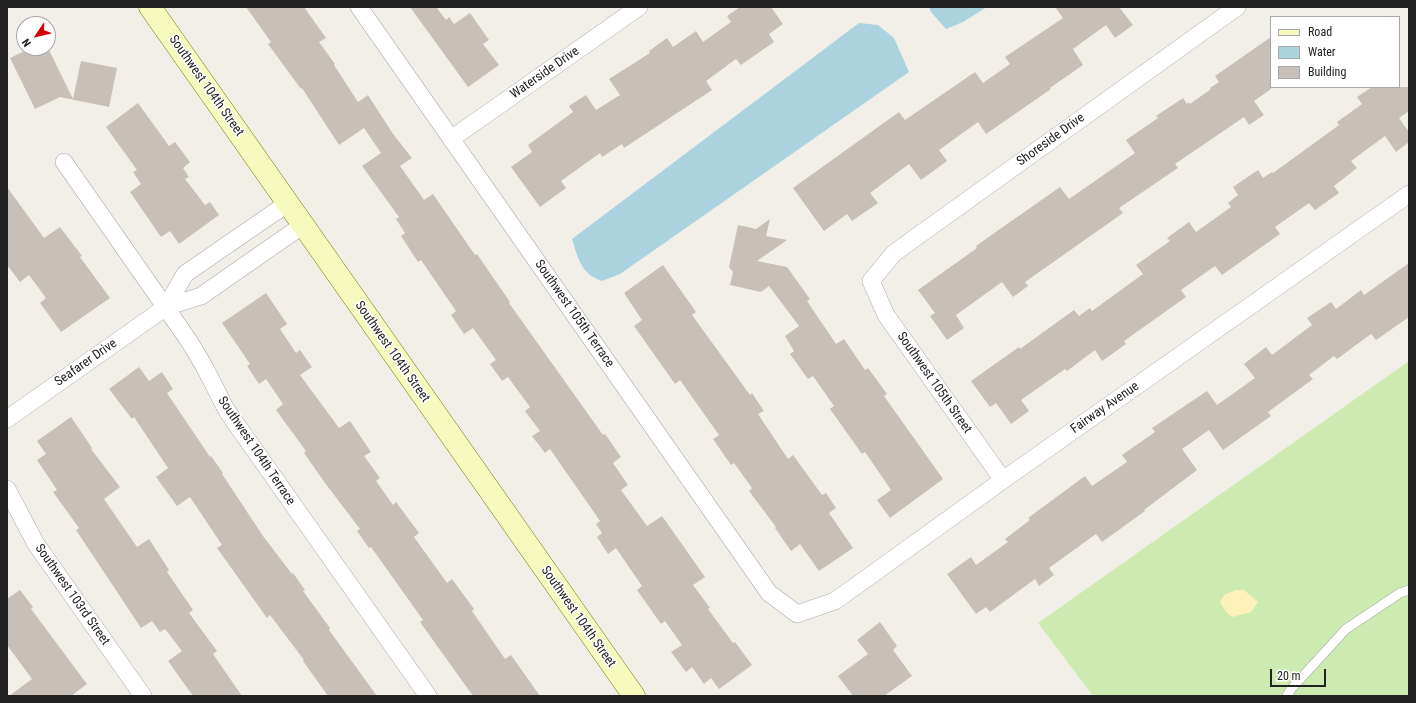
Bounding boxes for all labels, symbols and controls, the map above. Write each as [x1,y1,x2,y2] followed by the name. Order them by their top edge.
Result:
[16,16,56,56] north arrow
[1270,16,1400,88] legend
[1308,25,1332,39] text: Road
[165,32,247,140] street label: Southwest 104th Street
[19,36,34,49] text: N
[508,44,582,102] street label: Waterside Drive
[1308,45,1336,59] text: Water
[1308,65,1346,79] text: Building
[1014,110,1088,170] street label: Shoreside Drive
[531,257,617,371] street label: Southwest 105th Terrace
[351,298,433,406] street label: Southwest 104th Street
[893,329,975,437] street label: Southwest 105th Street
[52,336,120,390] street label: Seafarer Drive
[1068,379,1142,437] street label: Fairway Avenue
[214,394,298,508] street label: Southwest 104th Terrace
[31,541,113,649] street label: Southwest 103rd Street
[537,563,619,671] street label: Southwest 104th Street
[1272,661,1328,687] scale bar
[1277,669,1301,683] text: 20 m

